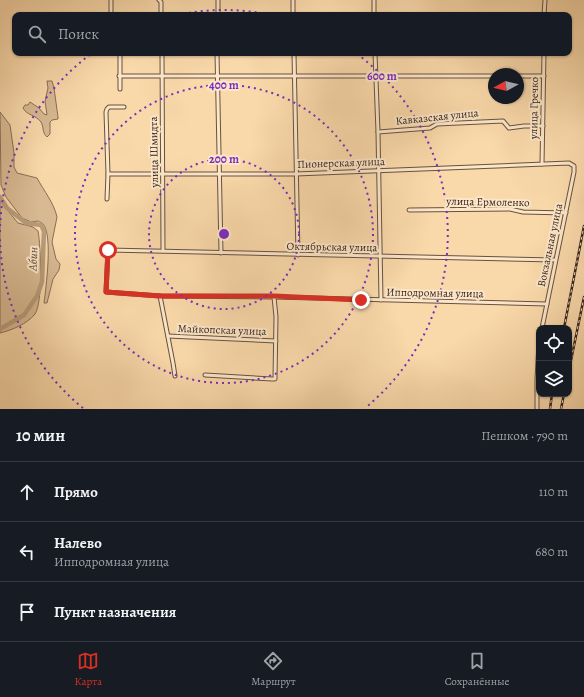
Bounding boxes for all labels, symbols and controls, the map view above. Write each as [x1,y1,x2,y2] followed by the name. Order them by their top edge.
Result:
[12,12,572,56] search box
[26,23,48,45] icon: search
[58,24,99,44] text: Поиск
[367,68,397,84] text: 600 m
[488,68,524,104] north arrow
[526,76,542,140] street label: улица Гречко
[209,77,239,93] text: 400 m
[395,105,480,129] street label: Кавказская улица
[146,115,162,189] street label: улица Шмидта
[209,151,239,167] text: 200 m
[297,154,386,172] street label: Пионерская улица
[445,194,530,210] street label: улица Ермоленко
[534,201,566,288] street label: Вокзальная улица
[217,227,231,241] centre of rings
[286,239,378,255] street label: Октябрьская улица
[99,241,117,259] route start
[25,247,41,272] water label: Абин
[386,285,485,301] street label: Ипподромная улица
[352,291,370,309] route end
[177,321,268,339] street label: Майкопская улица
[536,325,572,397] map controls
[536,325,572,361] button: locate
[536,361,572,397] button: layers
[16,424,65,447] text: 10 мин
[481,427,568,444] text: Пешком · 790 m
[16,481,38,503] icon: ahead
[54,482,98,502] text: Прямо
[539,483,568,500] text: 110 m
[54,533,102,553] text: Налево
[16,541,38,563] icon: left
[535,543,568,560] text: 680 m
[54,553,169,570] text: Ипподромная улица
[16,601,38,623] icon: arrive
[54,602,176,622] text: Пункт назначения
[74,650,102,689] tab: Карта
[251,650,296,689] tab: Маршрут
[445,650,510,689] tab: Сохранённые

